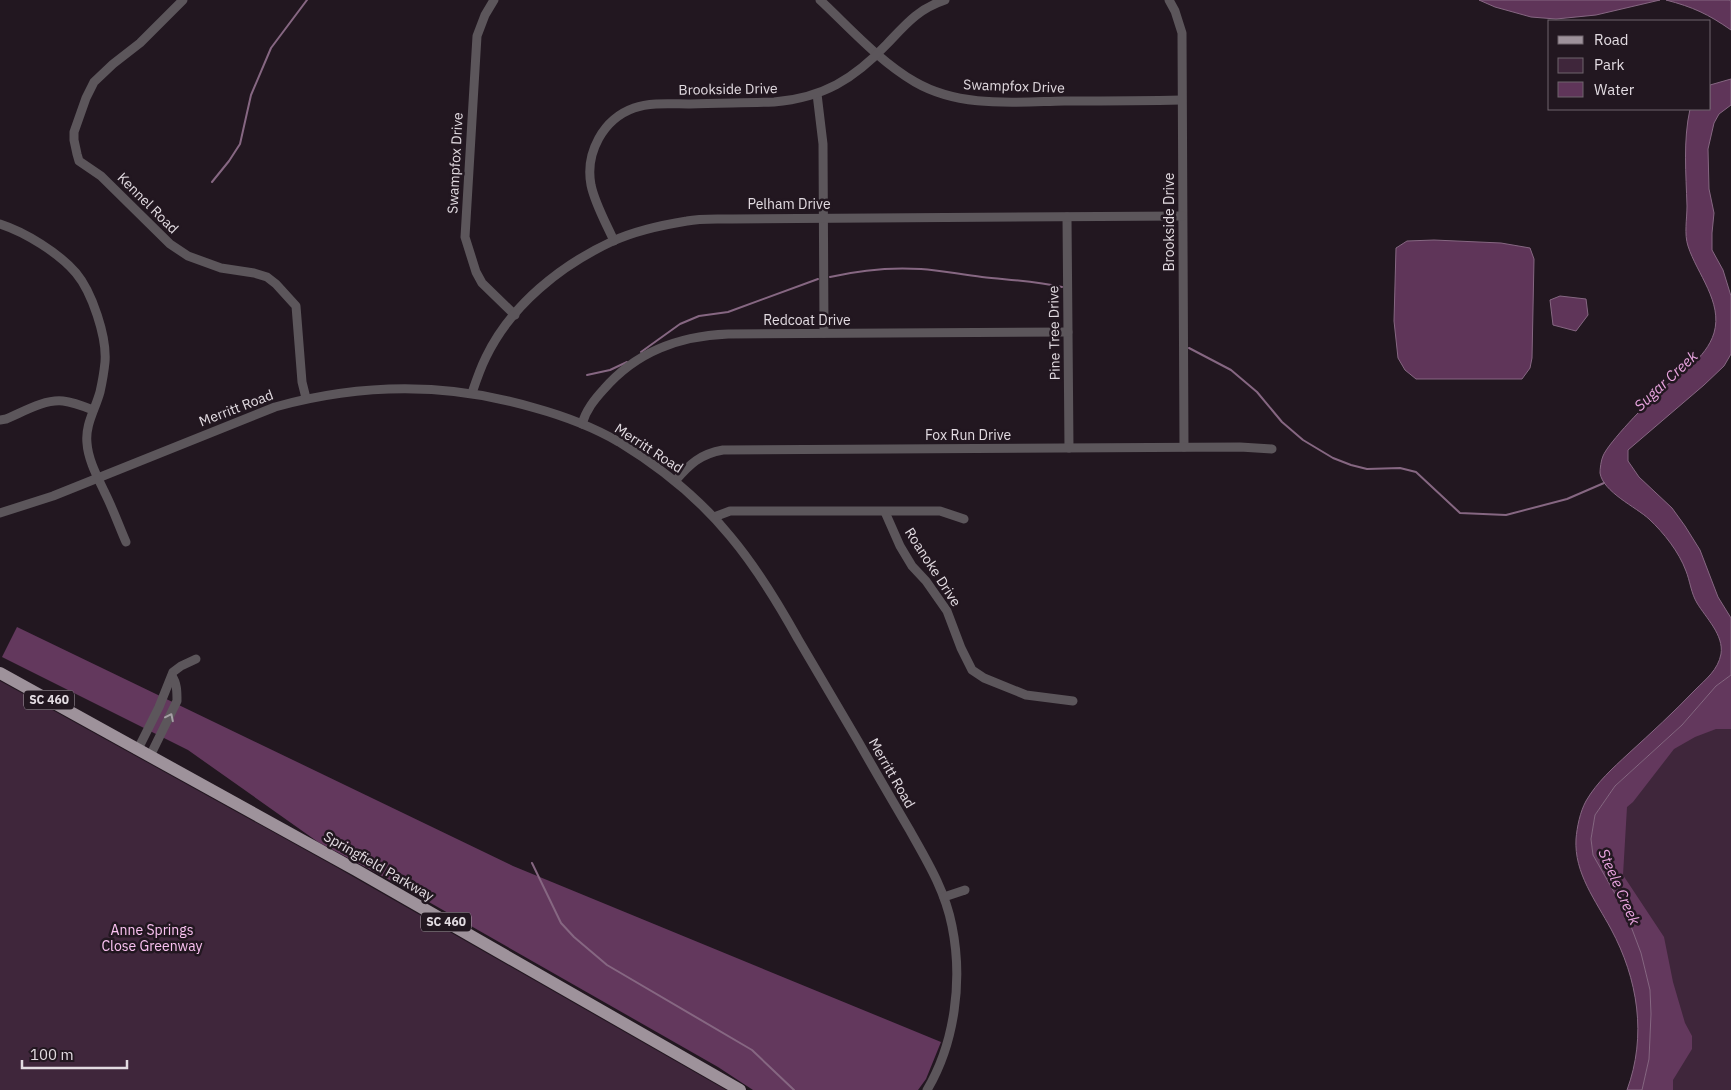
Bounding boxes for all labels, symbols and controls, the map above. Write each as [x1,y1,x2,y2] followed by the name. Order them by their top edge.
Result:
[1548,20,1711,110] legend
[1594,30,1629,49] text: Road
[1594,55,1624,74] text: Park
[963,75,1065,97] street label: Swampfox Drive
[678,79,778,99] street label: Brookside Drive
[1594,80,1635,99] text: Water
[443,112,467,214] street label: Swampfox Drive
[114,169,182,237] street label: Kennel Road
[1160,172,1178,272] street label: Brookside Drive
[747,195,831,213] street label: Pelham Drive
[1044,285,1064,380] street label: Pine Tree Drive
[763,311,851,329] street label: Redcoat Drive
[1630,346,1702,415] water label: Sugar Creek
[196,386,276,430] street label: Merritt Road
[611,419,687,477] street label: Merritt Road
[925,426,1011,444] street label: Fox Run Drive
[901,524,965,610] street label: Roanoke Drive
[24,690,74,710] road number: SC 460
[164,713,174,722] one-way arrow
[865,735,919,811] street label: Merritt Road
[321,827,437,905] street label: Springfield Parkway
[1594,846,1645,928] water label: Steele Creek
[421,912,471,932] road number: SC 460
[101,921,203,955] park label: Anne Springs Close Greenway
[22,1038,128,1070] scale bar
[30,1045,74,1064] text: 100 m

